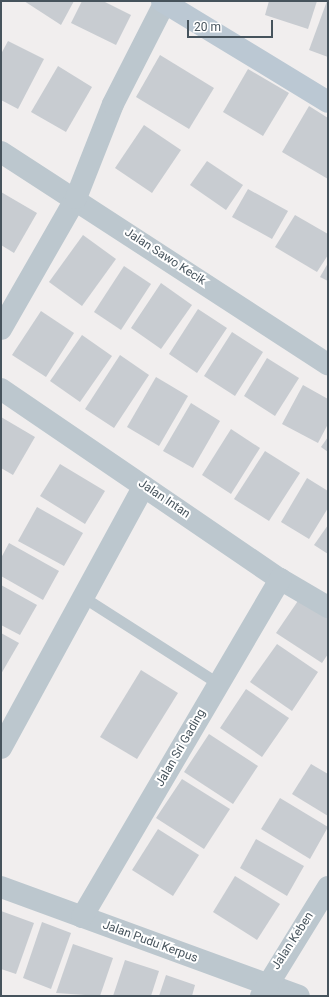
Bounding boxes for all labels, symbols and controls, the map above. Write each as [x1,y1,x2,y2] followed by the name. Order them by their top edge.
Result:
[189,12,275,38] scale bar
[194,20,221,34] text: 20 m
[122,225,208,289] street label: Jalan Sawo Kecik
[135,476,193,522] street label: Jalan Intan
[153,707,209,789] street label: Jalan Sri Gading
[269,910,317,972] street label: Jalan Keben
[101,918,199,966] street label: Jalan Pudu Kerpus

